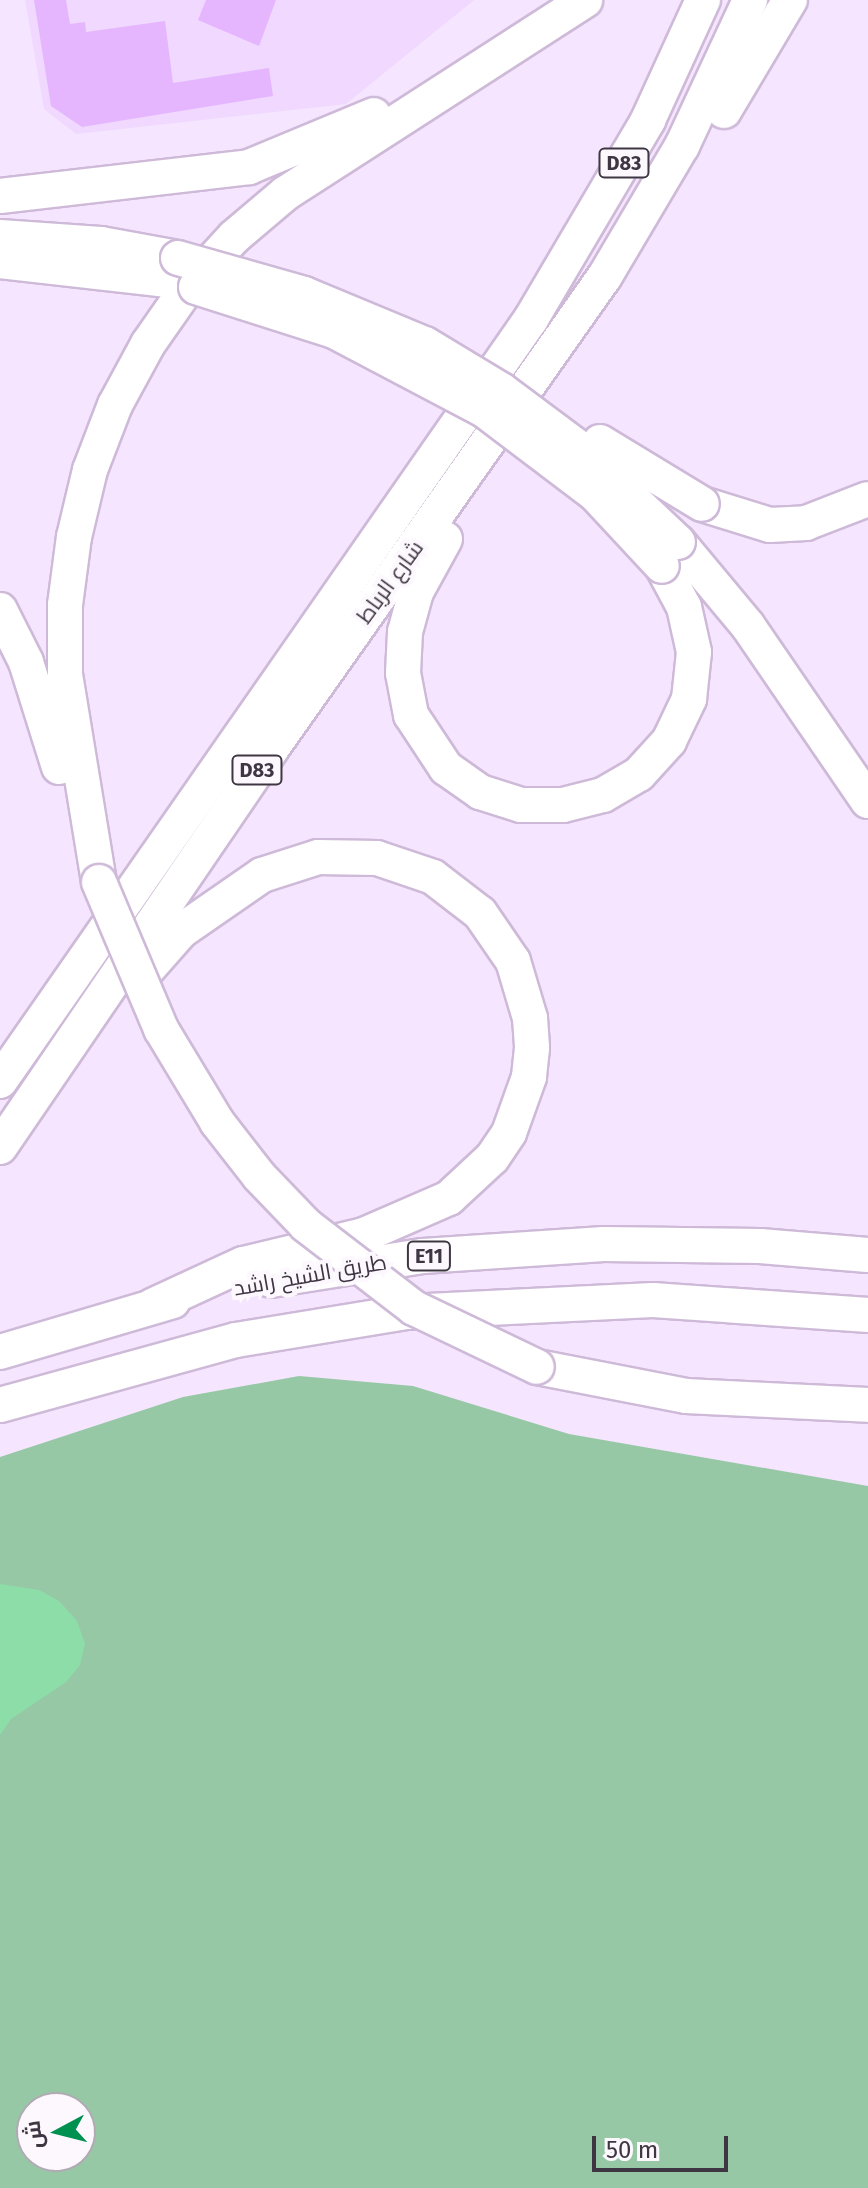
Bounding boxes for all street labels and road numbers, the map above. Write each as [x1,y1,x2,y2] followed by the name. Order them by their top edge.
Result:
[598,147,650,179] road number: D83
[351,535,429,629] street label: شارع الرباط
[231,754,283,786] road number: D83
[405,1240,453,1272] road number: E11
[231,1249,389,1301] street label: طريق الشيخ راشد

